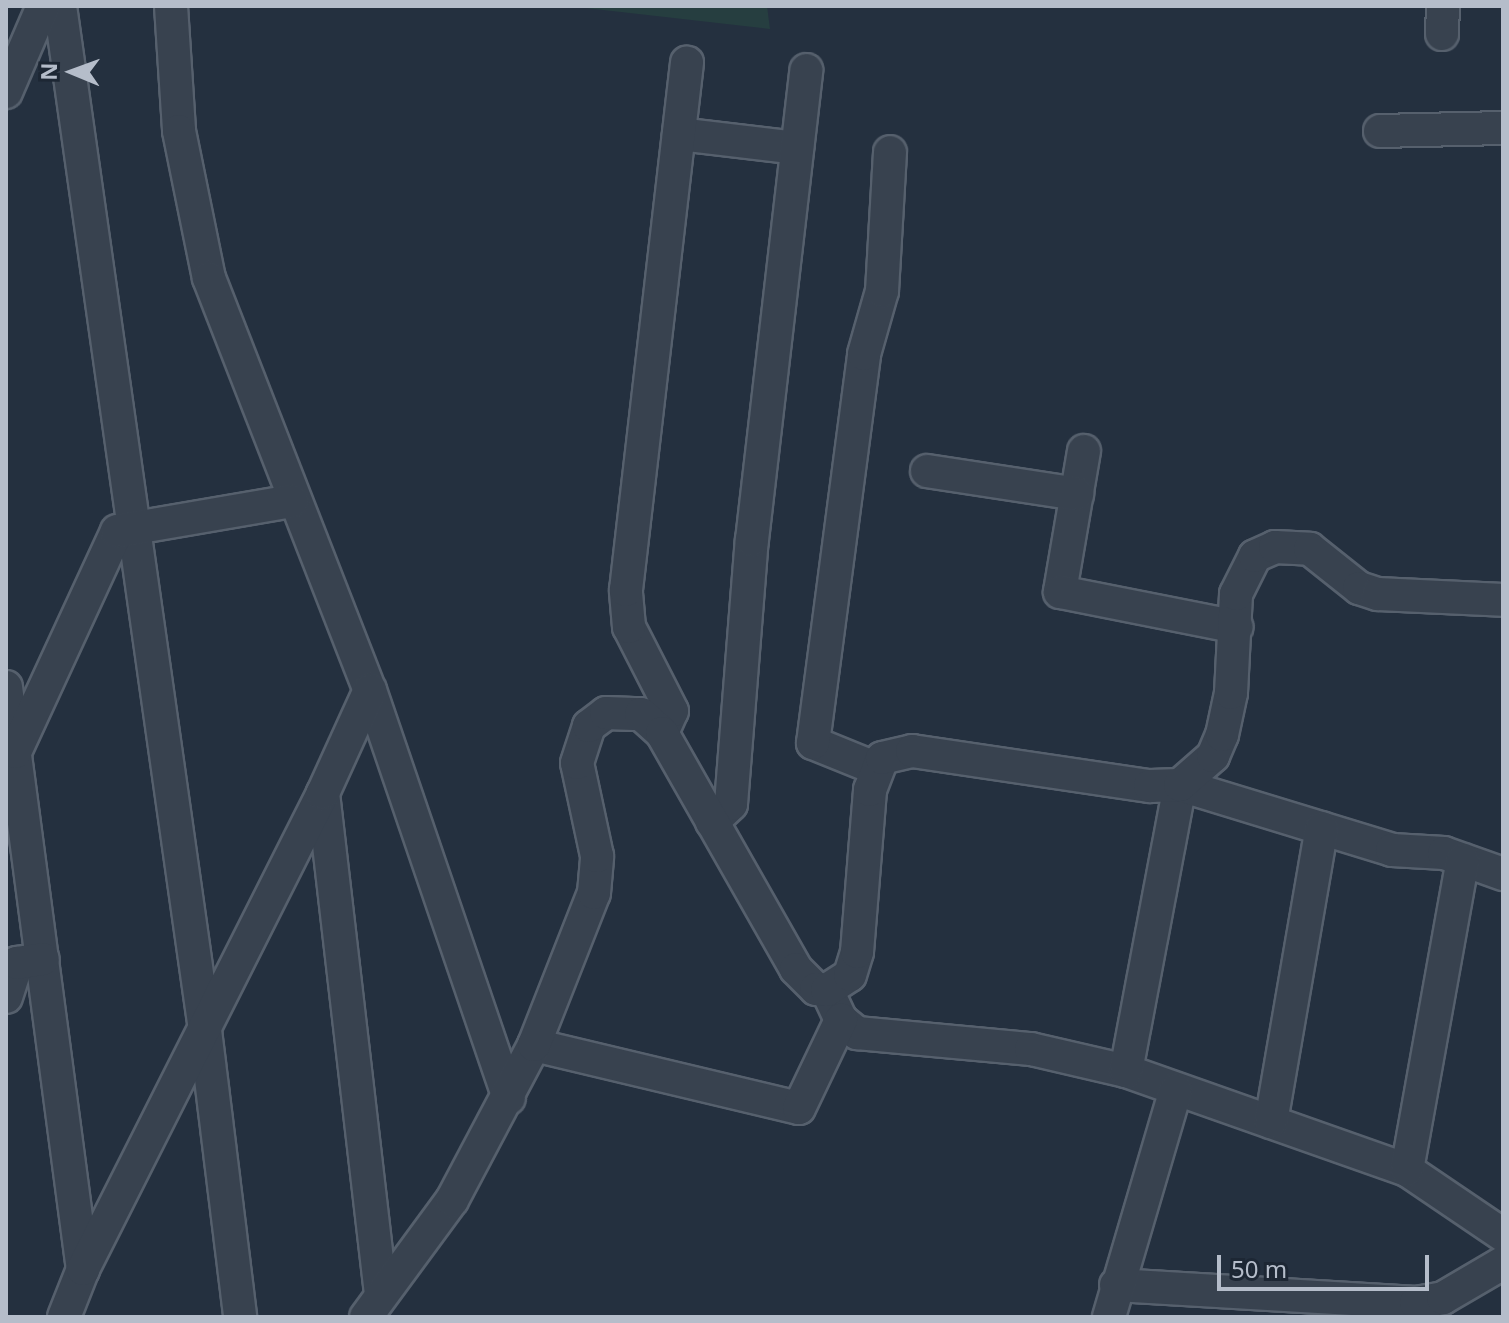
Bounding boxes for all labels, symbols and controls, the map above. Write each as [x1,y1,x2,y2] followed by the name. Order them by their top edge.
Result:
[32,32,112,112] north arrow
[33,62,63,81] text: N
[1221,1239,1433,1289] scale bar
[1231,1252,1287,1285] text: 50 m

